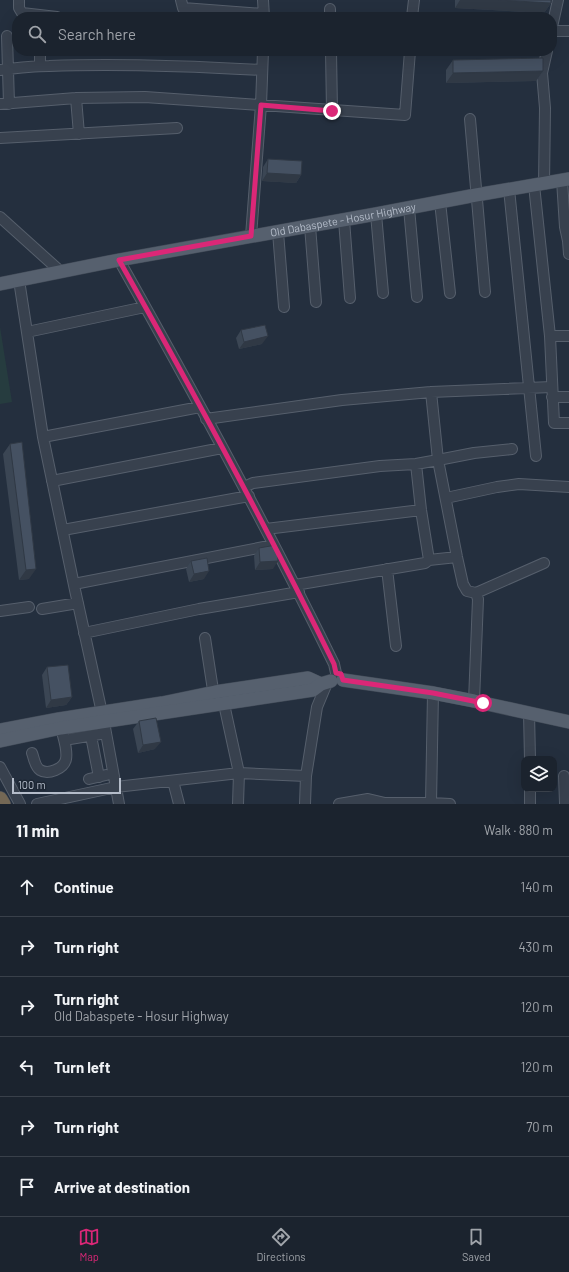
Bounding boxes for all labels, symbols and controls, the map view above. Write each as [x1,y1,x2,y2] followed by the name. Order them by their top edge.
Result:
[12,12,557,56] search box
[26,23,48,45] icon: search
[58,25,136,43] text: Search here
[323,102,341,120] route end
[269,200,417,239] street label: Old Dabaspete - Hosur Highway
[474,694,492,712] route start
[521,756,557,792] map controls
[521,756,557,792] button: layers
[12,776,121,795] scale bar
[18,778,46,791] text: 100 m
[16,820,59,840] text: 11 min
[484,822,553,838] text: Walk · 880 m
[16,876,38,898] icon: ahead
[54,878,114,896] text: Continue
[521,879,553,895] text: 140 m
[16,936,38,958] icon: right
[54,938,119,956] text: Turn right
[518,939,553,955] text: 430 m
[54,990,119,1008] text: Turn right
[16,996,38,1018] icon: right
[521,999,553,1015] text: 120 m
[54,1008,229,1024] text: Old Dabaspete - Hosur Highway
[16,1056,38,1078] icon: left
[54,1058,110,1076] text: Turn left
[521,1059,553,1075] text: 120 m
[16,1116,38,1138] icon: right
[54,1118,119,1136] text: Turn right
[526,1119,553,1135] text: 70 m
[16,1176,38,1198] icon: arrive
[54,1178,190,1196] text: Arrive at destination
[78,1226,100,1263] tab: Map
[256,1226,306,1263] tab: Directions
[462,1226,491,1263] tab: Saved

